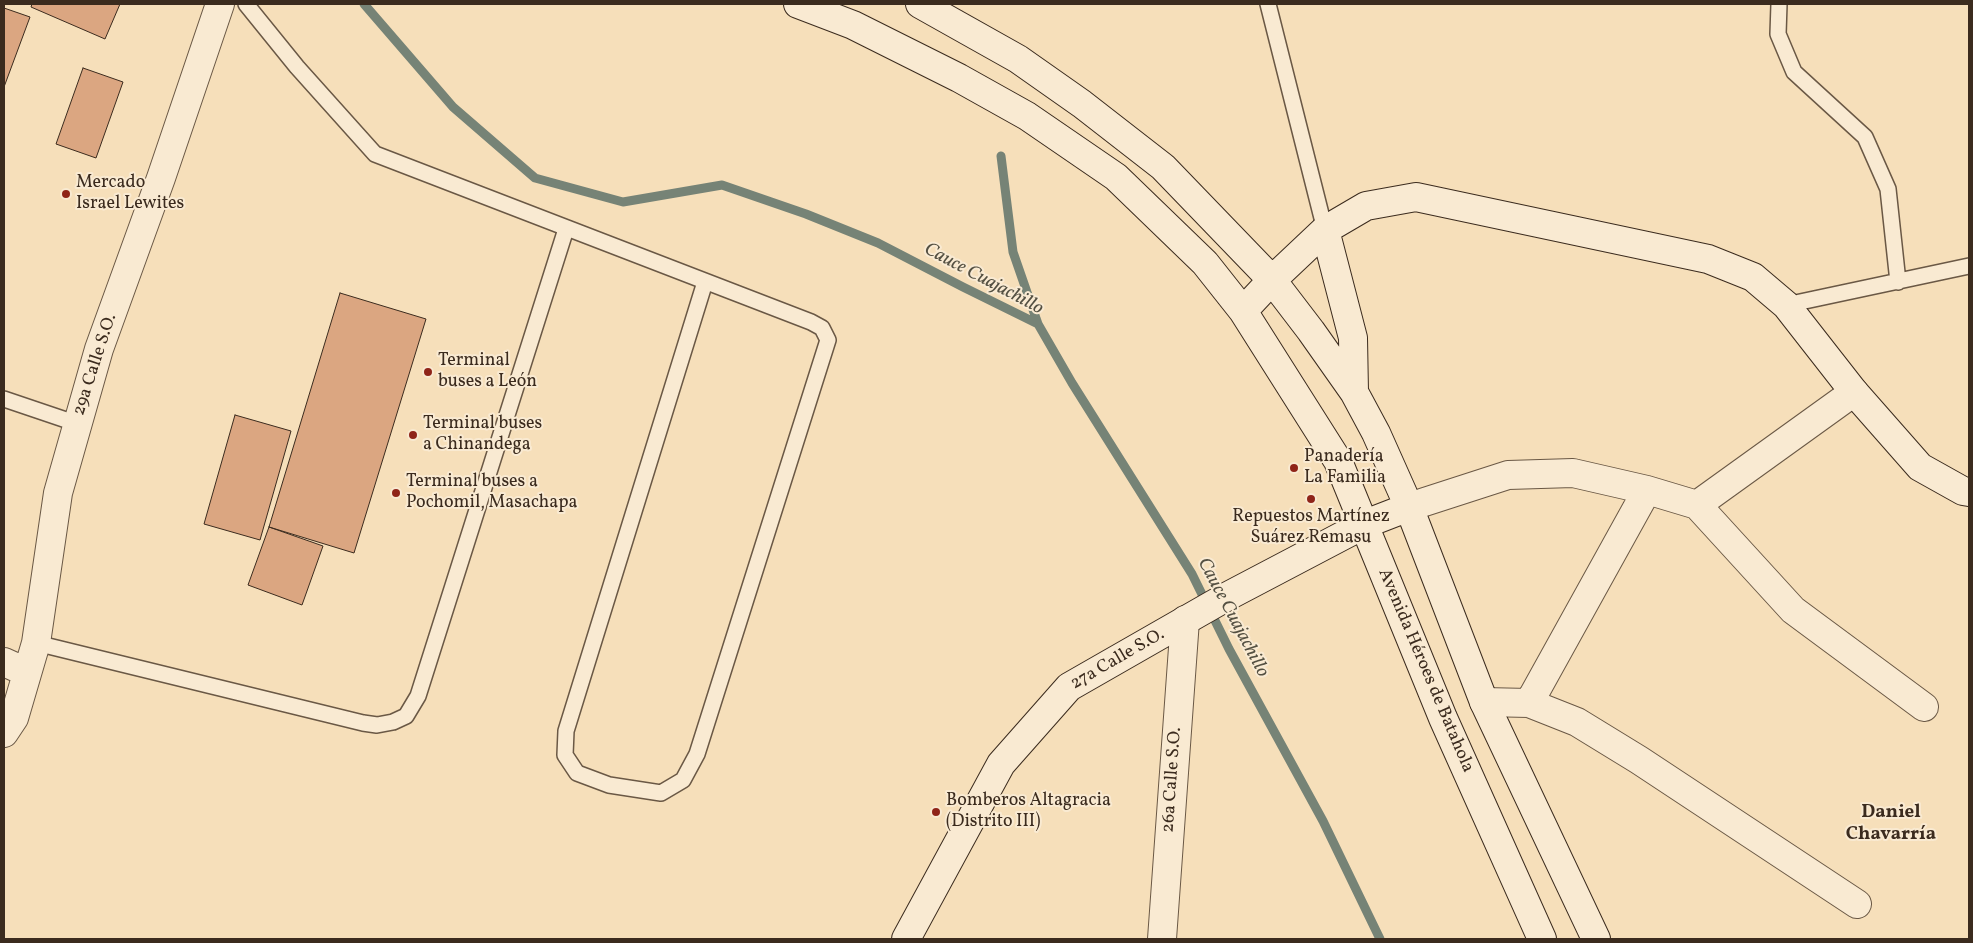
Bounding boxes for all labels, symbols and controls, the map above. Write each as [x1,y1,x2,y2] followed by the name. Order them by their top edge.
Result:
[76,173,184,215] place label: Mercado Israel Lewites
[60,188,72,200] marker: Mercado Israel Lewites
[919,239,1047,321] water label: Cauce Cuajachillo
[69,311,123,419] street label: 29a Calle S.O.
[438,351,537,394] place label: Terminal buses a León
[422,366,434,378] marker: Terminal buses a León
[423,414,542,456] place label: Terminal buses a Chinandega
[407,429,419,441] marker: Terminal buses a Chinandega
[1304,447,1386,489] place label: Panadería La Familia
[1288,462,1300,474] marker: Panadería La Familia
[406,472,578,514] place label: Terminal buses a Pochomil, Masachapa
[390,487,402,499] marker: Terminal buses a Pochomil, Masachapa
[1305,493,1317,505] marker: Repuestos Martínez Suárez Remasu
[1232,507,1390,550] place label: Repuestos Martínez Suárez Remasu
[1191,554,1273,682] water label: Cauce Cuajachillo
[1372,566,1478,776] street label: Avenida Héroes de Batahola
[1067,624,1169,696] street label: 27a Calle S.O.
[1159,726,1187,834] street label: 26a Calle S.O.
[946,791,1111,834] place label: Bomberos Altagracia (Distrito III)
[1846,803,1936,847] district label: Daniel Chavarría
[930,806,942,818] marker: Bomberos Altagracia (Distrito III)

